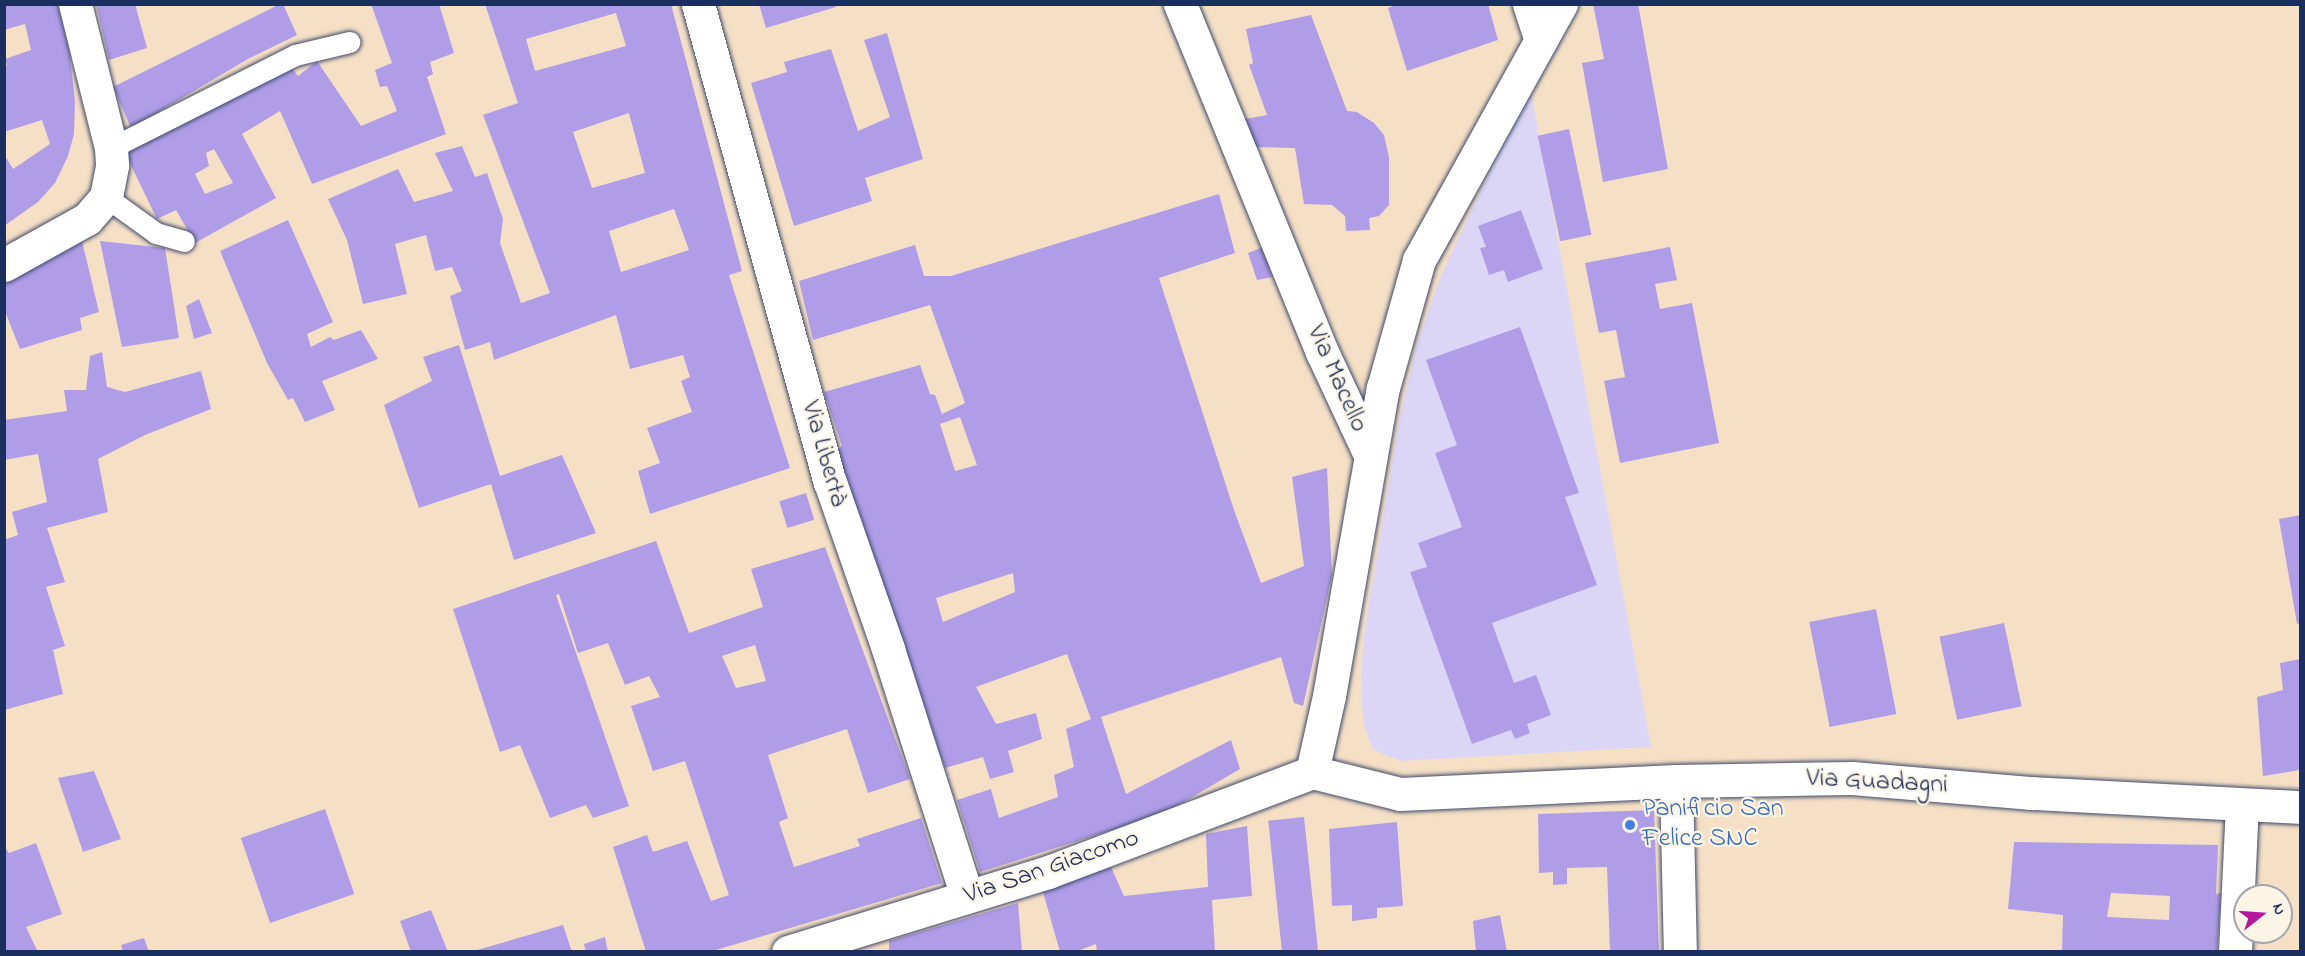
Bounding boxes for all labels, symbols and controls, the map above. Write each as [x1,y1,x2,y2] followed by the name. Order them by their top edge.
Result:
[1299,321,1373,437] street label: Via Macello
[793,398,853,510] street label: Via Libertà
[1805,764,1949,802] street label: Via Guadagni
[1642,794,1784,856] place label: Panificio San Felice SNC
[1623,818,1637,832] marker: Panificio San Felice SNC
[961,824,1143,912] street label: Via San Giacomo
[2233,884,2293,944] north arrow
[2265,901,2291,918] text: N

